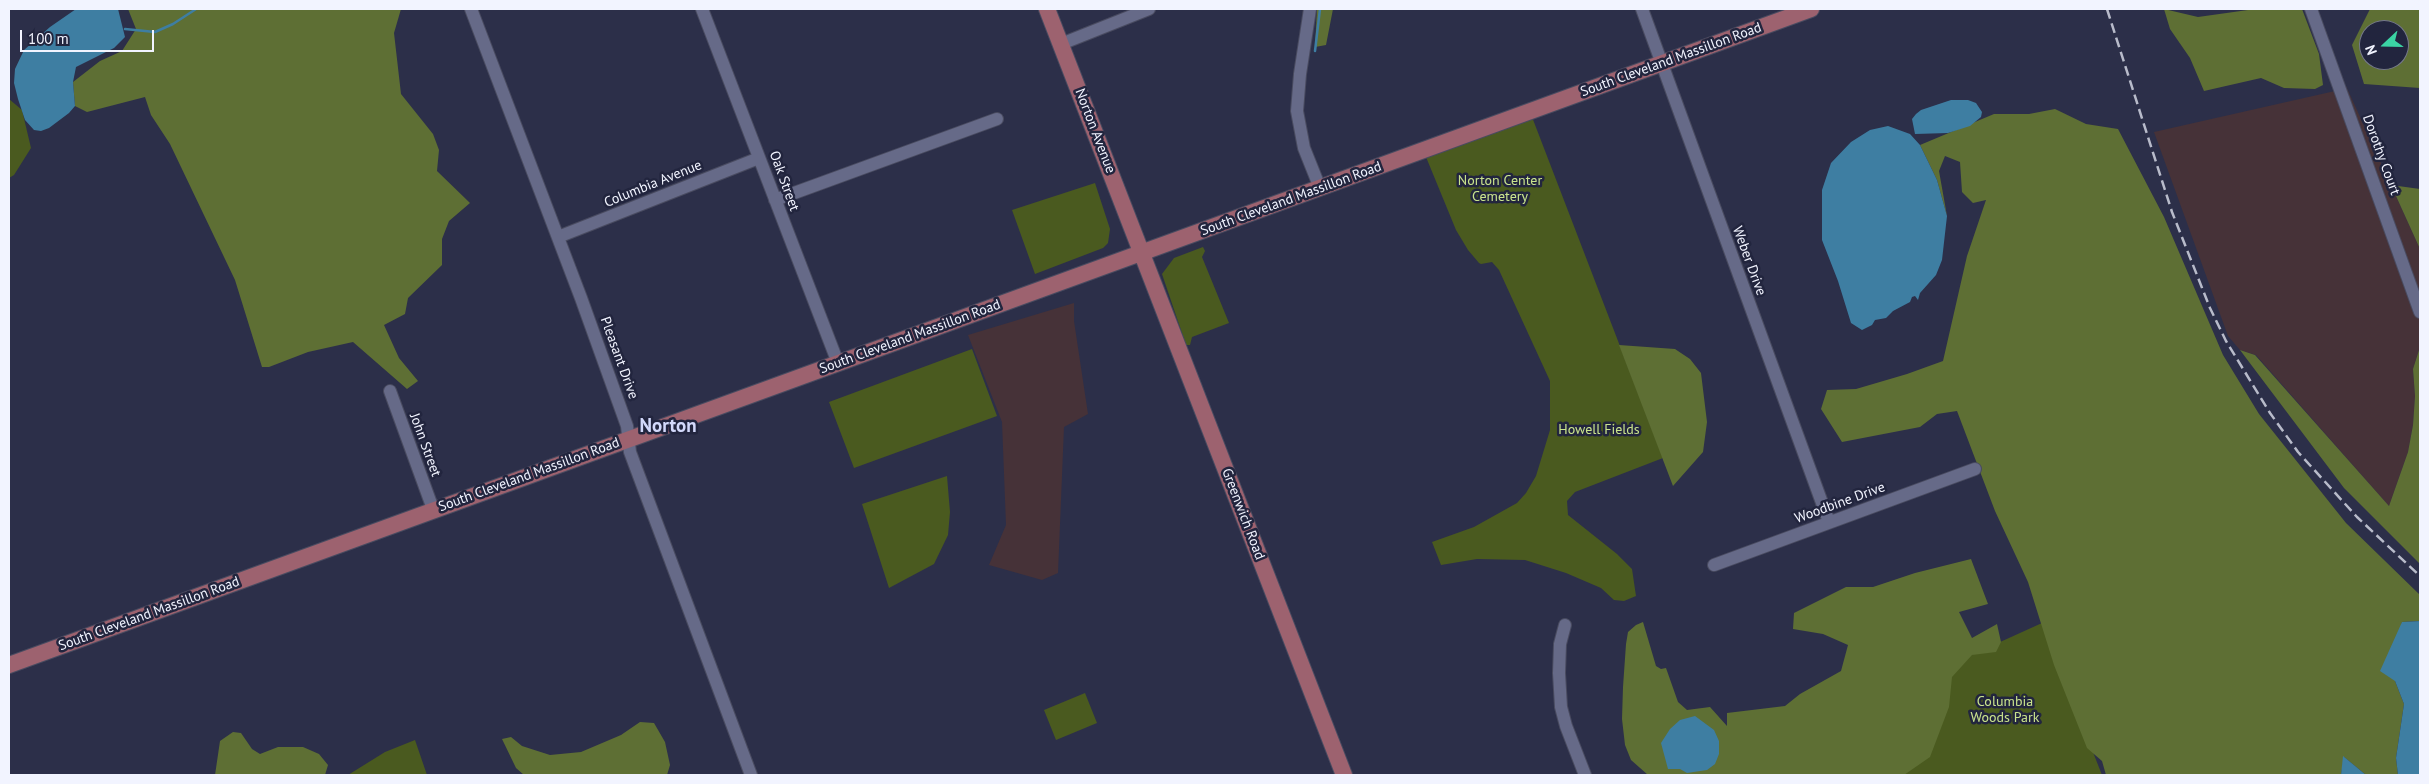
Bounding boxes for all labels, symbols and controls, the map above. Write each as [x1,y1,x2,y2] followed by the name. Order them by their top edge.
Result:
[1578,19,1764,101] street label: South Cleveland Massillon Road
[22,20,156,52] scale bar
[2359,20,2409,70] north arrow
[28,29,69,48] text: 100 m
[2361,43,2381,58] text: N
[1071,86,1119,176] street label: Norton Avenue
[2359,113,2403,197] street label: Dorothy Court
[765,149,803,213] street label: Oak Street
[602,157,704,211] street label: Columbia Avenue
[1198,158,1384,240] street label: South Cleveland Massillon Road
[1458,173,1542,206] park label: Norton Center Cemetery
[1729,224,1769,298] street label: Weber Drive
[817,296,1003,378] street label: South Cleveland Massillon Road
[596,315,642,401] street label: Pleasant Drive
[406,411,444,479] street label: John Street
[639,416,697,438] district label: Norton
[1558,422,1640,438] park label: Howell Fields
[436,434,622,516] street label: South Cleveland Massillon Road
[1218,466,1268,562] street label: Greenwich Road
[1793,479,1887,527] street label: Woodbine Drive
[56,573,242,655] street label: South Cleveland Massillon Road
[1971,694,2039,726] park label: Columbia Woods Park

